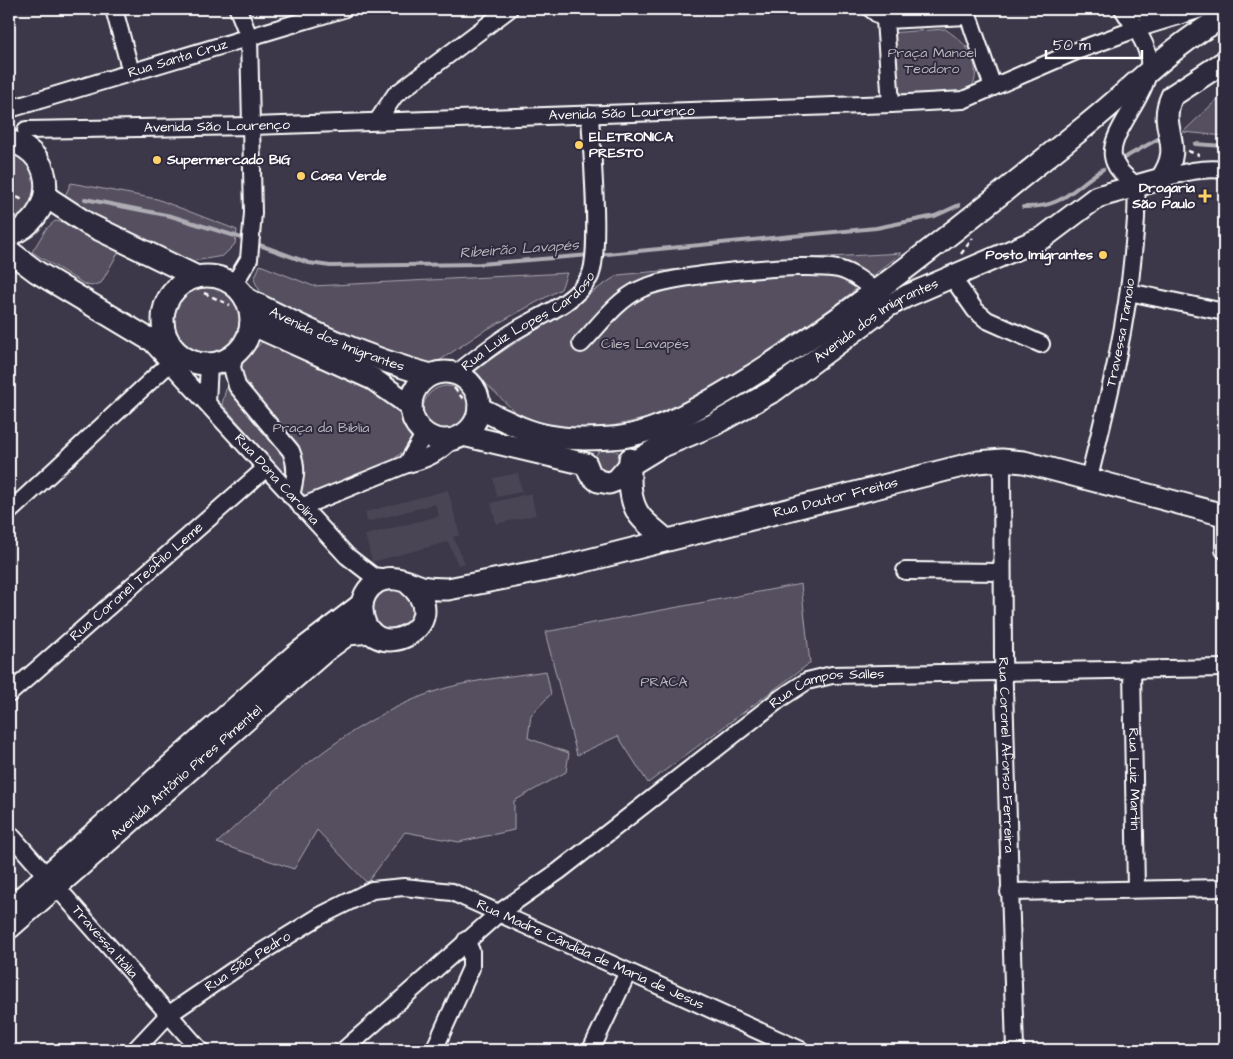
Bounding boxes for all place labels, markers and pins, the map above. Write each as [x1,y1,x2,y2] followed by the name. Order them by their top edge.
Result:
[589,127,674,163] place label: ELETRONICA PRESTO
[573,139,585,151] marker: ELETRONICA PRESTO
[166,150,291,170] place label: Supermercado BIG
[151,154,163,166] marker: Supermercado BIG
[311,166,387,186] place label: Casa Verde
[295,170,307,182] marker: Casa Verde
[1131,178,1196,214] place label: Drogaria São Paulo
[1199,190,1211,202] marker: Drogaria São Paulo
[986,245,1093,266] place label: Posto Imigrantes
[1097,249,1109,261] marker: Posto Imigrantes

